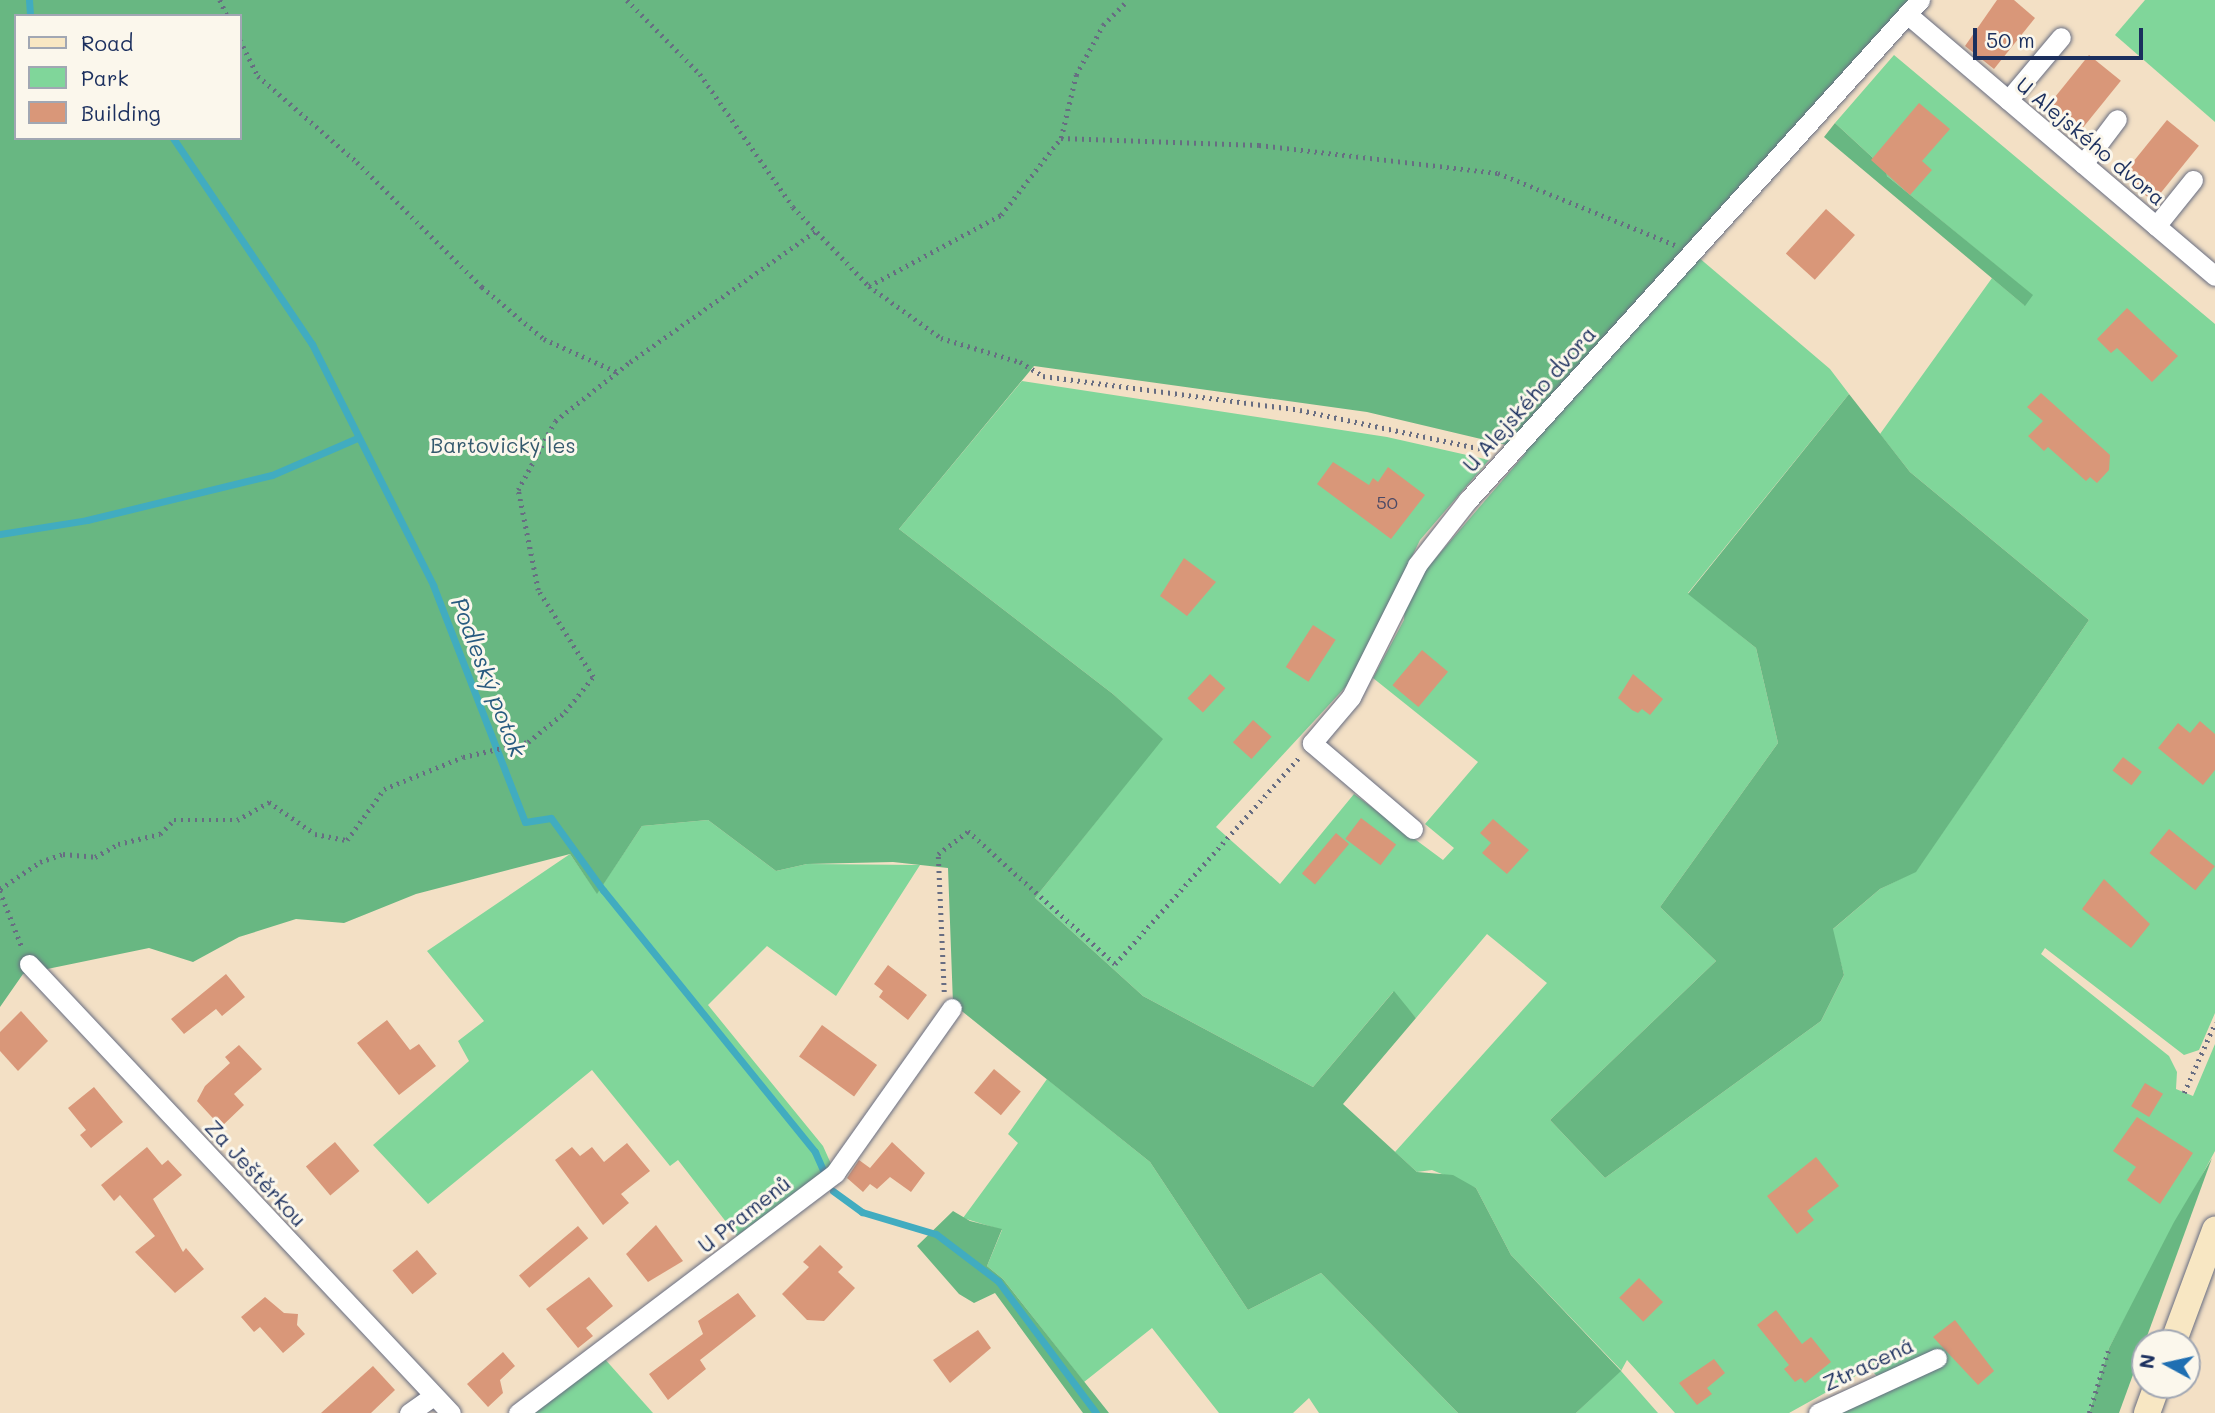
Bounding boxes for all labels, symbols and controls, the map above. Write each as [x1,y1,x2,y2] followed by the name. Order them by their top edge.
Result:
[14,14,242,140] legend
[1977,14,2147,58] scale bar
[1986,26,2035,53] text: 50 m
[81,29,133,56] text: Road
[81,64,129,91] text: Park
[2011,71,2171,211] street label: U Alejského dvora
[81,99,161,126] text: Building
[1457,321,1601,477] street label: U Alejského dvora
[430,432,576,458] park label: Bartovický les
[1376,491,1398,513] house number: 50
[446,593,532,761] water label: Podleský potok
[200,1114,312,1232] street label: Za Ještěrkou
[693,1170,795,1258] street label: U Pramenů
[2131,1329,2201,1399] north arrow
[1819,1332,1917,1396] street label: Ztracená
[2133,1352,2160,1370] text: N

